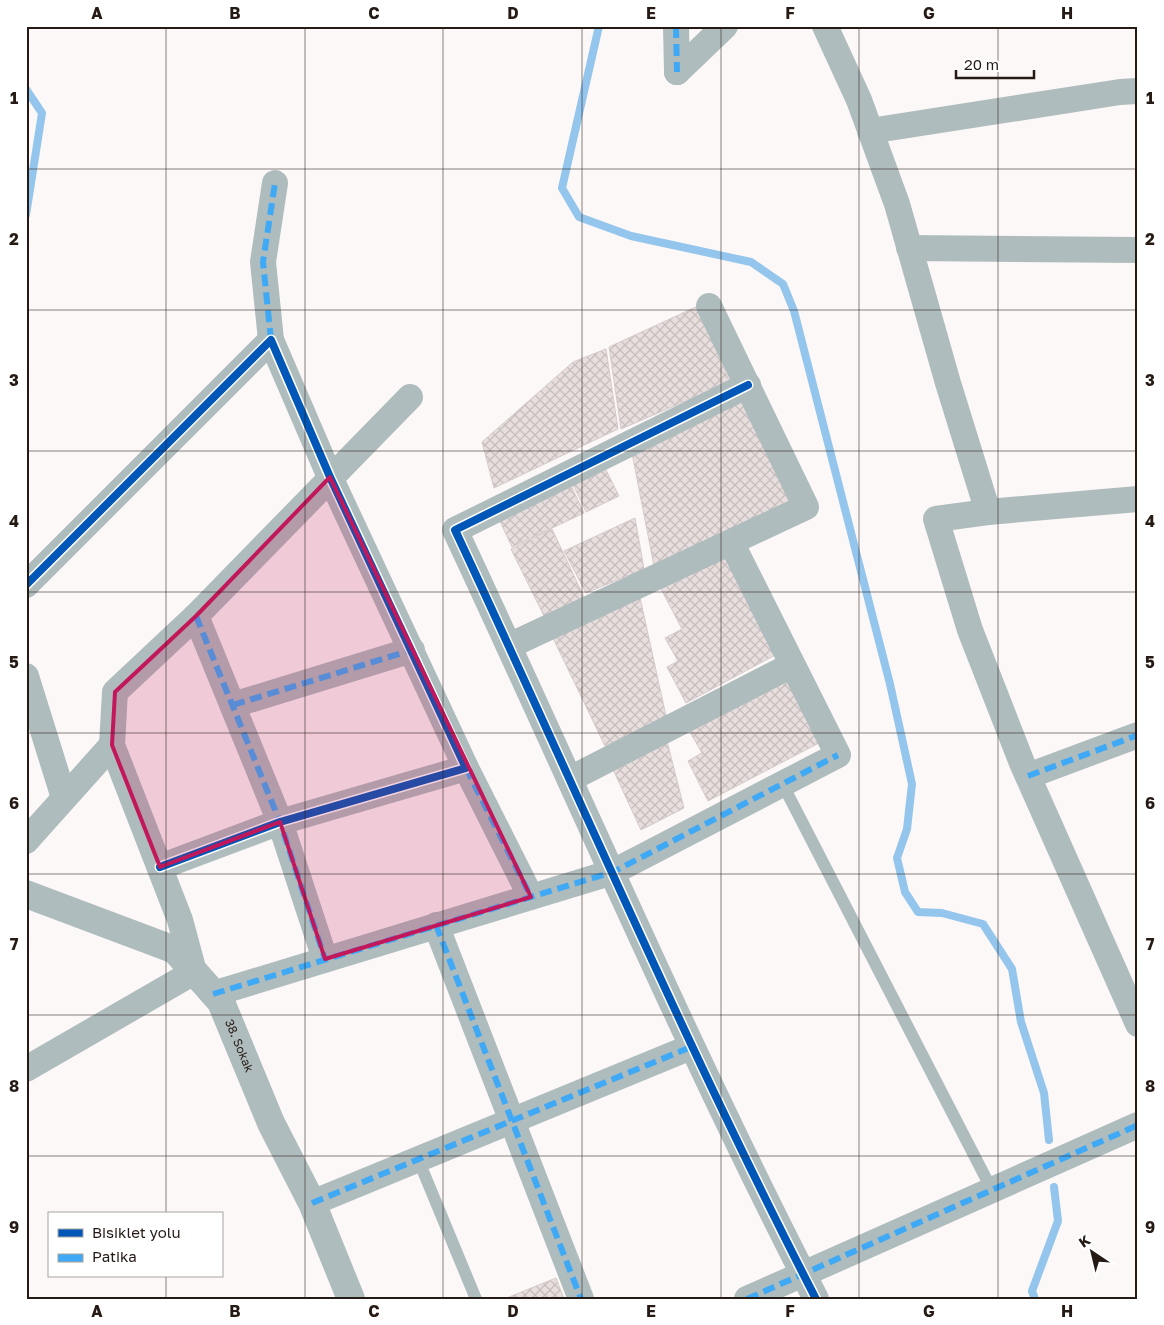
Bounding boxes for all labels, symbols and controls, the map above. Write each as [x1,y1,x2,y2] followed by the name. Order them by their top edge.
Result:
[91,3,103,23] text: A
[229,3,241,23] text: B
[368,3,380,23] text: C
[507,3,519,23] text: D
[646,3,656,23] text: E
[785,3,795,23] text: F
[923,3,935,23] text: G
[1061,3,1073,23] text: H
[956,48,1034,80] scale bar
[964,55,999,73] text: 20 m
[10,88,18,108] text: 1
[1146,88,1154,108] text: 1
[9,229,19,249] text: 2
[1145,229,1155,249] text: 2
[9,370,19,390] text: 3
[1145,370,1155,390] text: 3
[9,511,19,531] text: 4
[1145,511,1155,531] text: 4
[9,652,19,672] text: 5
[1145,652,1155,672] text: 5
[9,793,19,813] text: 6
[1145,793,1155,813] text: 6
[10,934,19,954] text: 7
[1146,934,1155,954] text: 7
[222,1017,257,1075] street label: 38. Sokak
[9,1076,19,1096] text: 8
[1145,1076,1155,1096] text: 8
[48,1212,222,1278] legend
[9,1217,19,1237] text: 9
[1145,1217,1155,1237] text: 9
[92,1223,181,1241] text: Bisiklet yolu
[1066,1228,1116,1278] north arrow
[1075,1231,1093,1251] text: K
[92,1247,137,1265] text: Patika
[91,1301,103,1321] text: A
[229,1301,241,1321] text: B
[368,1301,380,1321] text: C
[507,1301,519,1321] text: D
[646,1301,656,1321] text: E
[785,1301,795,1321] text: F
[923,1301,935,1321] text: G
[1061,1301,1073,1321] text: H

